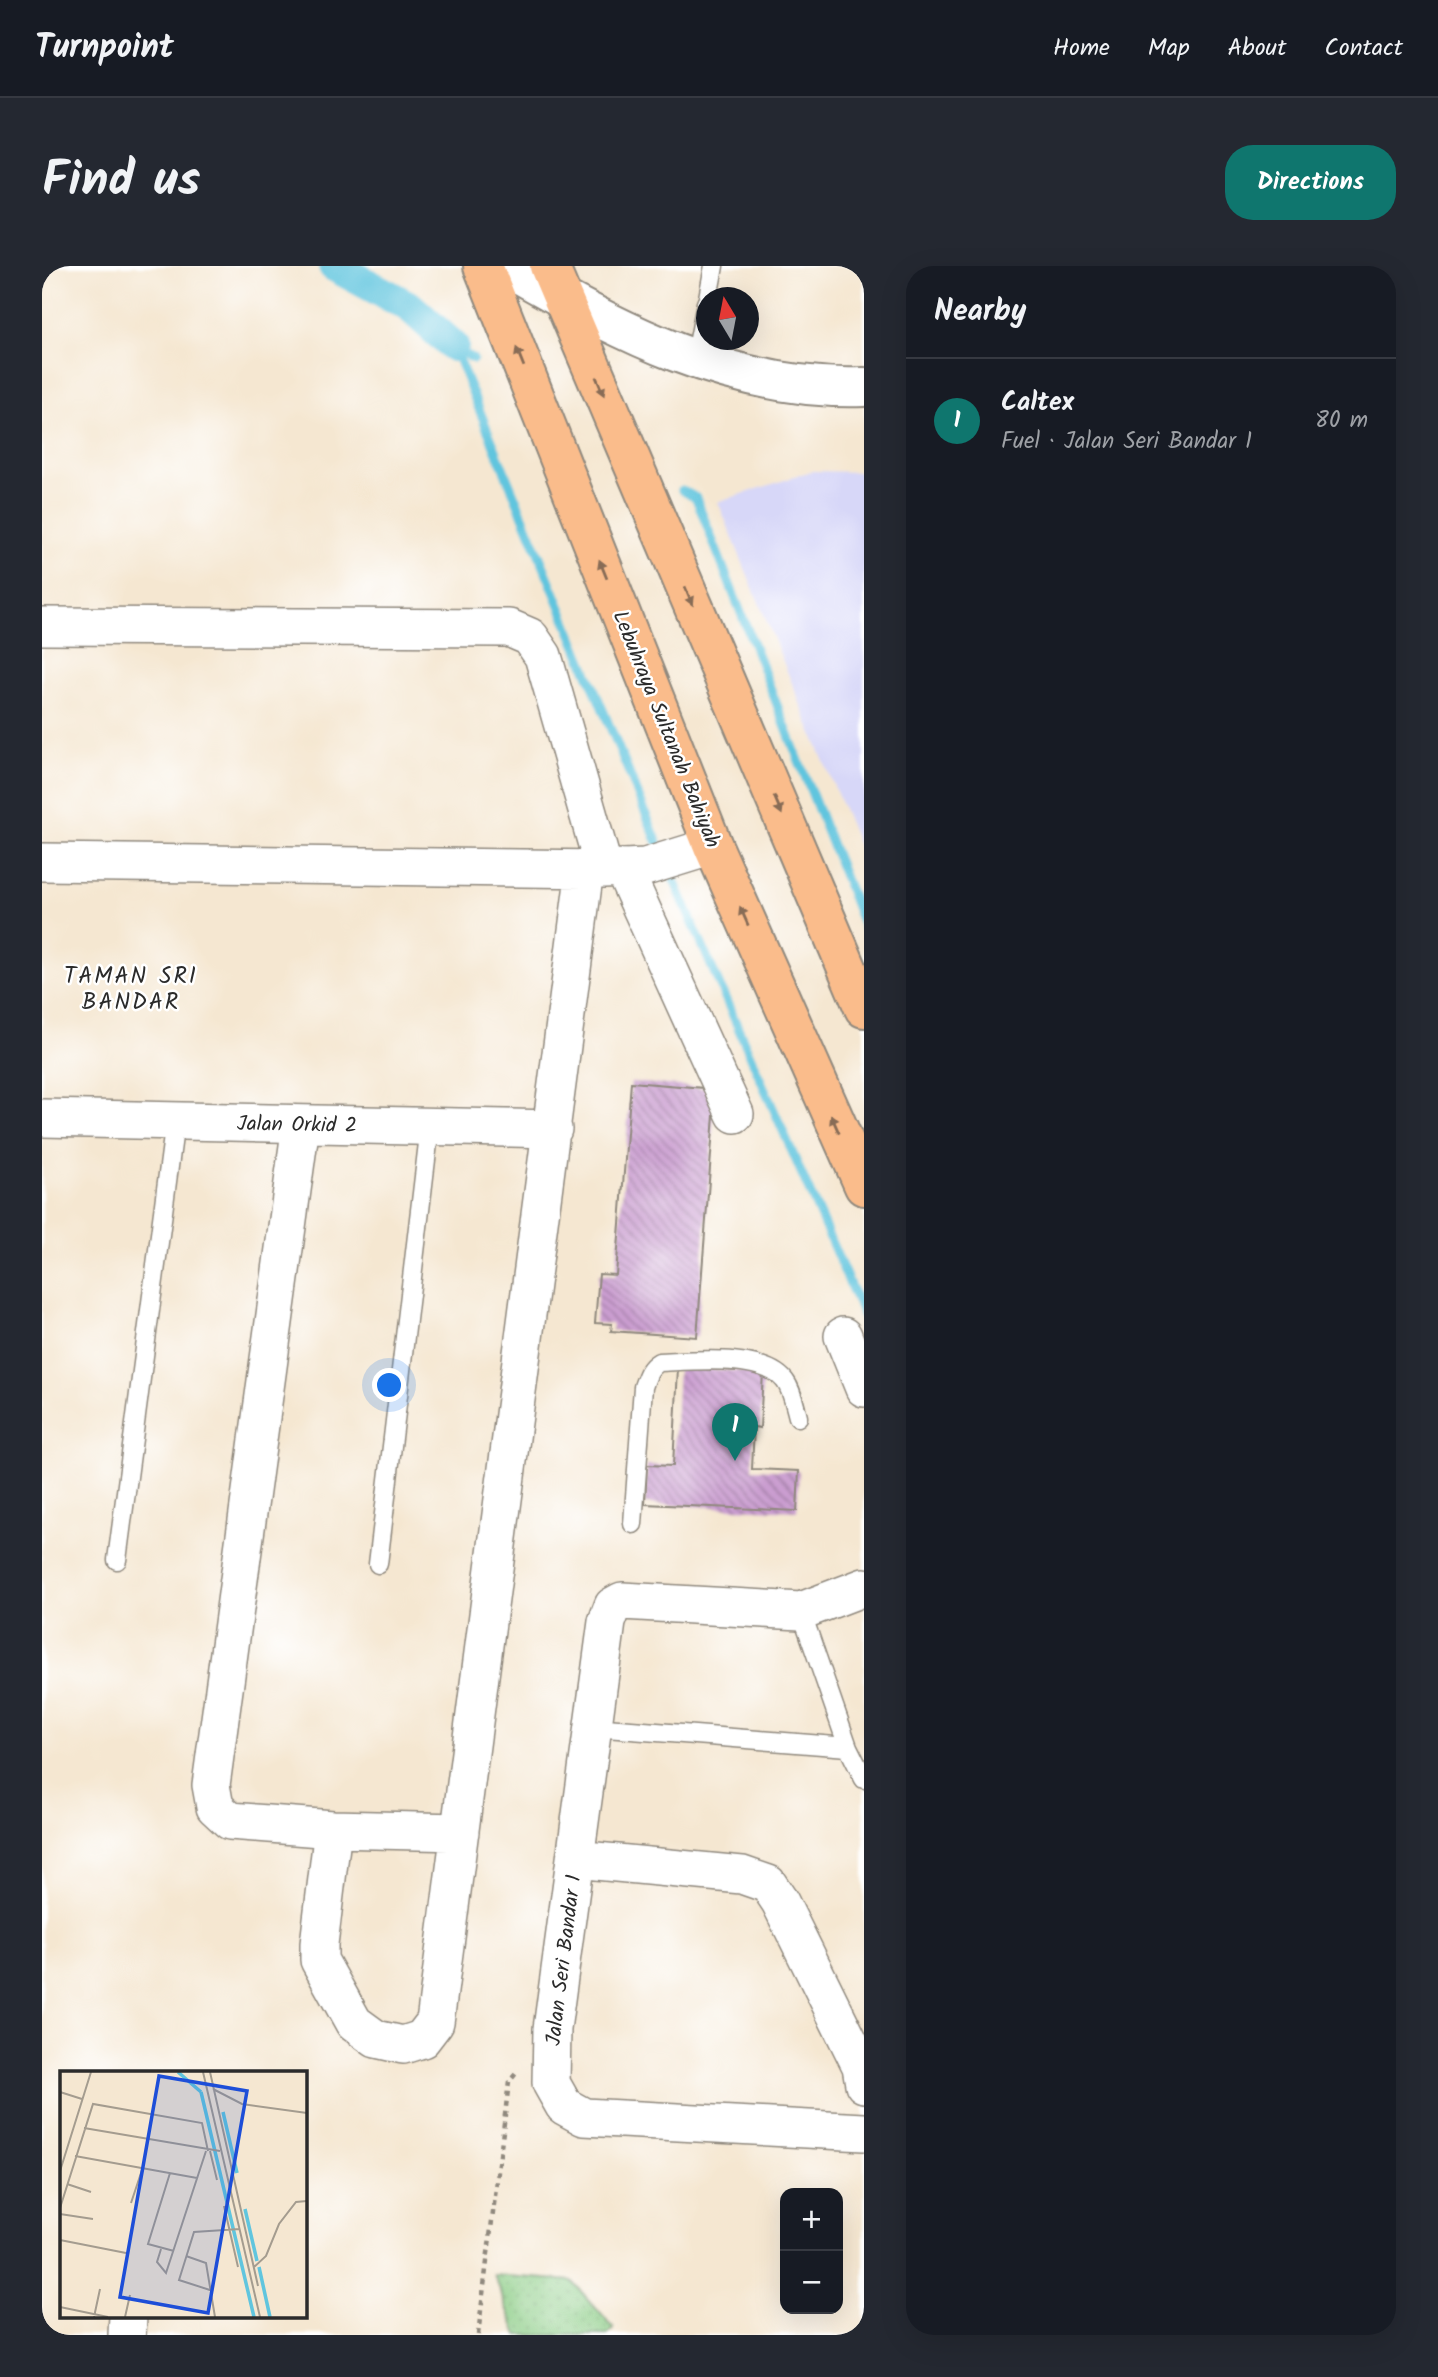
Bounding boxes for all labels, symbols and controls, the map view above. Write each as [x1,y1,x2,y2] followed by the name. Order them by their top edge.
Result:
[35,22,174,75] text: Turnpoint
[1053,29,1110,68] text: Home
[1148,29,1190,68] text: Map
[1228,29,1286,68] text: About
[1324,29,1403,68] text: Contact
[42,143,200,221] text: Find us
[1225,145,1396,220] button: Directions
[696,287,759,350] north arrow
[934,288,1026,336] text: Nearby
[514,347,525,368] one-way arrow
[595,376,606,397] one-way arrow
[1001,382,1074,424] text: Caltex
[954,403,960,439] text: 1
[1315,403,1368,439] text: 80 m
[1001,424,1252,460] text: Fuel · Jalan Seri Bandar 1
[598,558,609,579] one-way arrow
[684,585,695,606] one-way arrow
[603,606,728,853] street label: Lebuhraya Sultanah Bahiyah
[772,795,784,815] one-way arrow
[738,906,750,926] one-way arrow
[64,959,198,1021] district label: TAMAN SRI BANDAR
[237,1108,357,1143] street label: Jalan Orkid 2
[829,1114,841,1134] one-way arrow
[372,1368,406,1402] your location
[712,1403,758,1461] pin: 1
[538,1873,591,2048] street label: Jalan Seri Bandar 1
[60,2071,306,2318] inset map
[780,2188,843,2314] map controls
[780,2188,843,2251] button: +
[780,2251,843,2314] button: −

